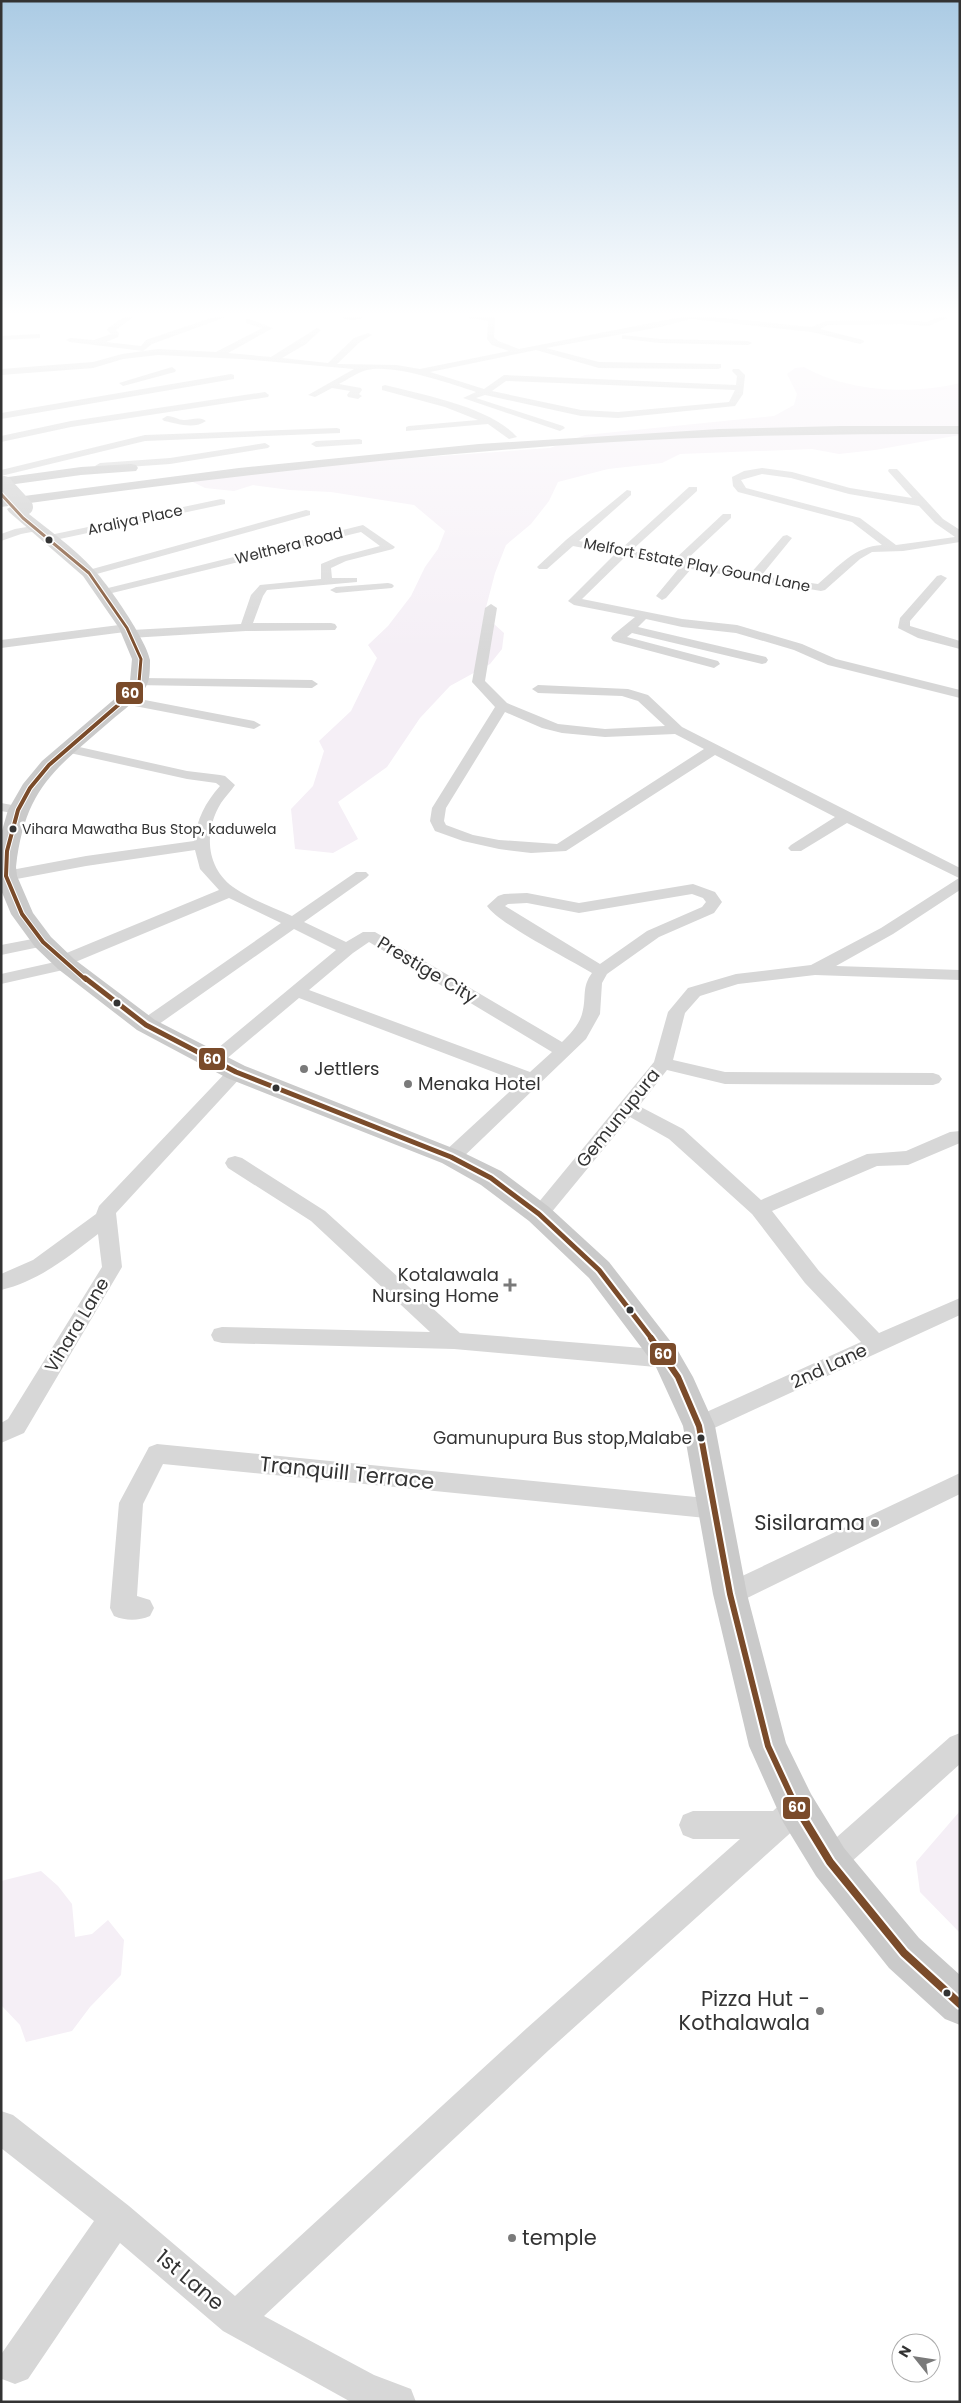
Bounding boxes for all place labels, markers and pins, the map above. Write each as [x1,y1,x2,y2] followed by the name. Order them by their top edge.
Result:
[44,535,54,545] unlabelled marker
[22,819,276,839] place label: Vihara Mawatha Bus Stop, kaduwela
[8,824,18,834] marker: Vihara Mawatha Bus Stop, kaduwela
[112,998,122,1008] unlabelled marker
[314,1056,380,1081] place label: Jettlers
[298,1063,310,1075] marker: Jettlers
[418,1071,541,1096] place label: Menaka Hotel
[402,1078,414,1090] marker: Menaka Hotel
[271,1083,281,1093] unlabelled marker
[372,1262,499,1308] place label: Kotalawala Nursing Home
[503,1278,517,1292] marker: Kotalawala Nursing Home
[625,1305,635,1315] unlabelled marker
[433,1426,692,1450] place label: Gamunupura Bus stop,Malabe
[696,1433,706,1443] marker: Gamunupura Bus stop,Malabe
[754,1508,865,1537] place label: Sisilarama
[869,1517,881,1529] marker: Sisilarama
[679,1984,810,2037] place label: Pizza Hut - Kothalawala
[942,1988,952,1998] unlabelled marker
[814,2005,826,2017] marker: Pizza Hut - Kothalawala
[522,2223,597,2252] place label: temple
[506,2232,518,2244] marker: temple

